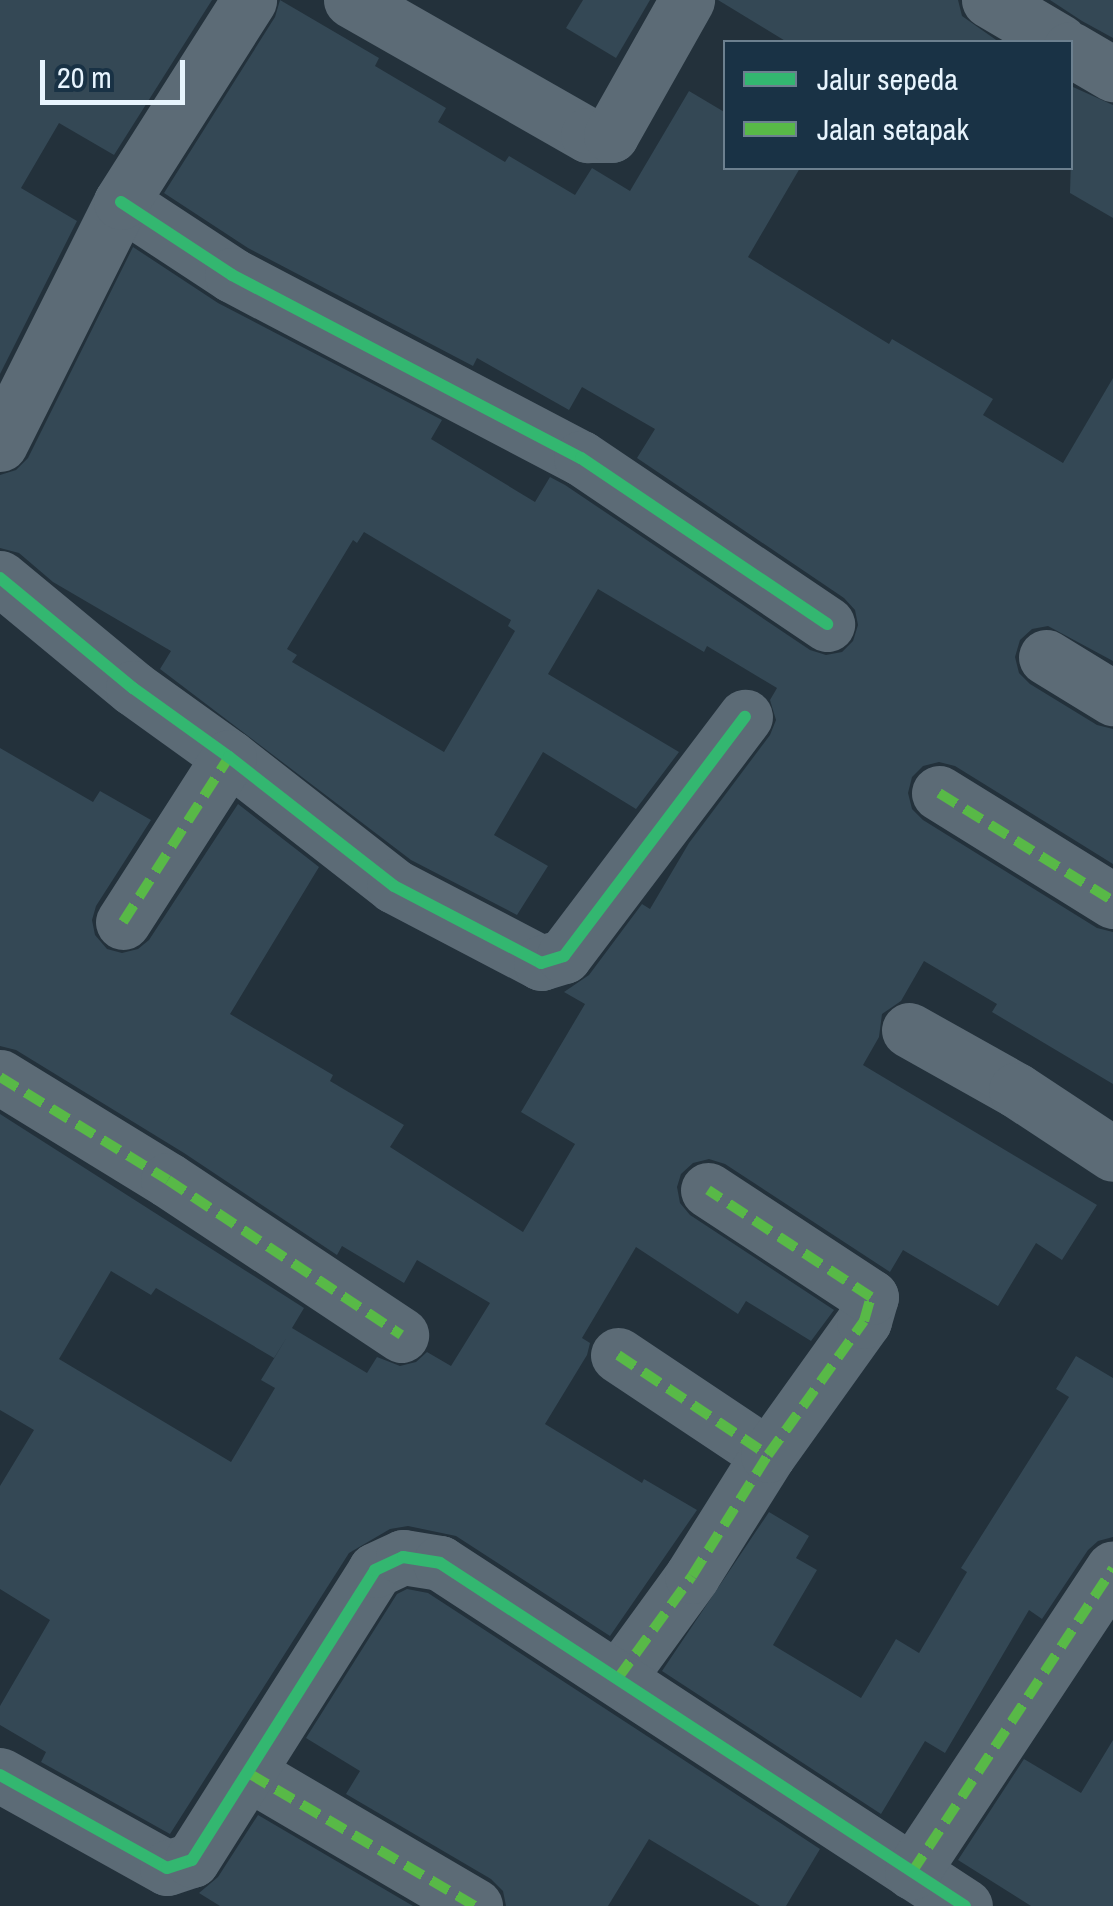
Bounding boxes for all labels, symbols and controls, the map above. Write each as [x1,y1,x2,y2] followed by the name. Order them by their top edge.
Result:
[45,40,190,102] scale bar
[723,40,1073,170] legend
[57,57,112,97] text: 20 m
[817,59,958,99] text: Jalur sepeda
[817,109,969,149] text: Jalan setapak

